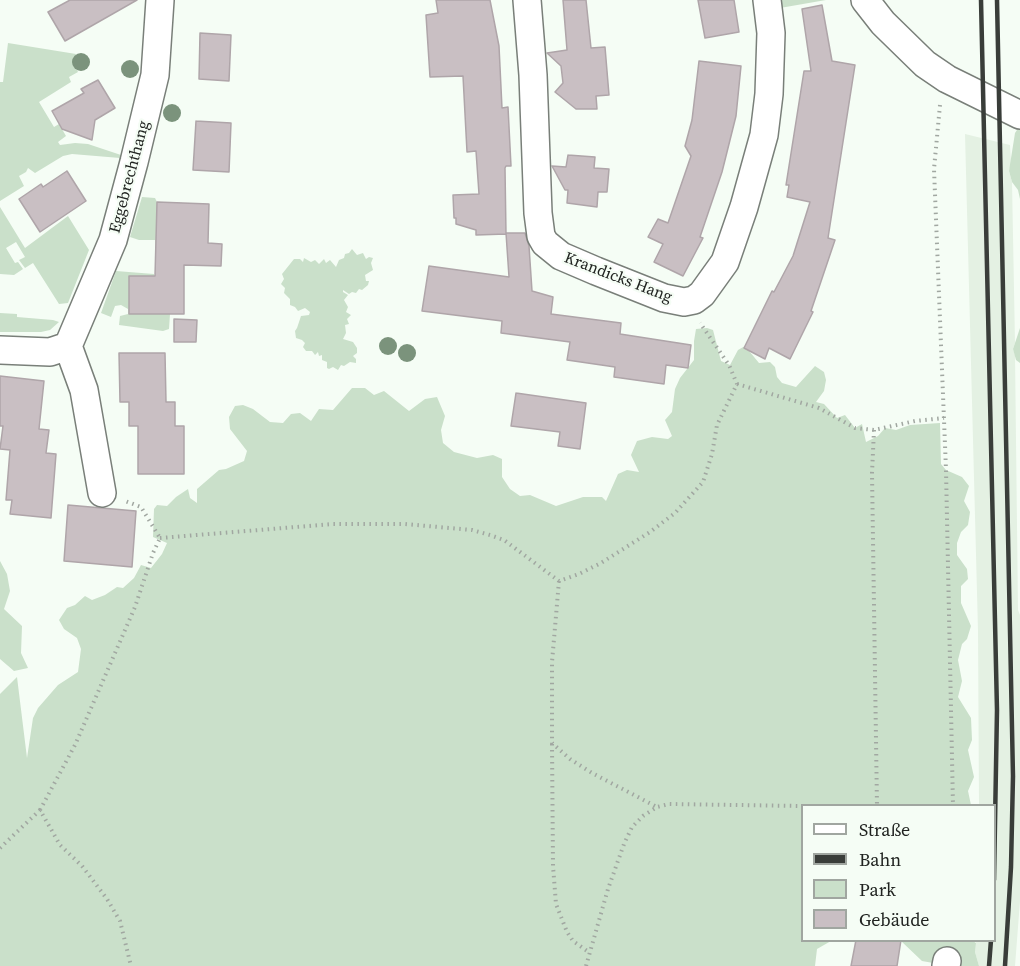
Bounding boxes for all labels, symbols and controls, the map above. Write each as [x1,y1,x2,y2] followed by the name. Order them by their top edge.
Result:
[106,119,154,235] street label: Eggebrechthang
[561,249,675,307] street label: Krandicks Hang
[801,804,996,942] legend
[859,817,910,842] text: Straße
[859,847,901,872] text: Bahn
[859,877,896,902] text: Park
[859,907,930,932] text: Gebäude

